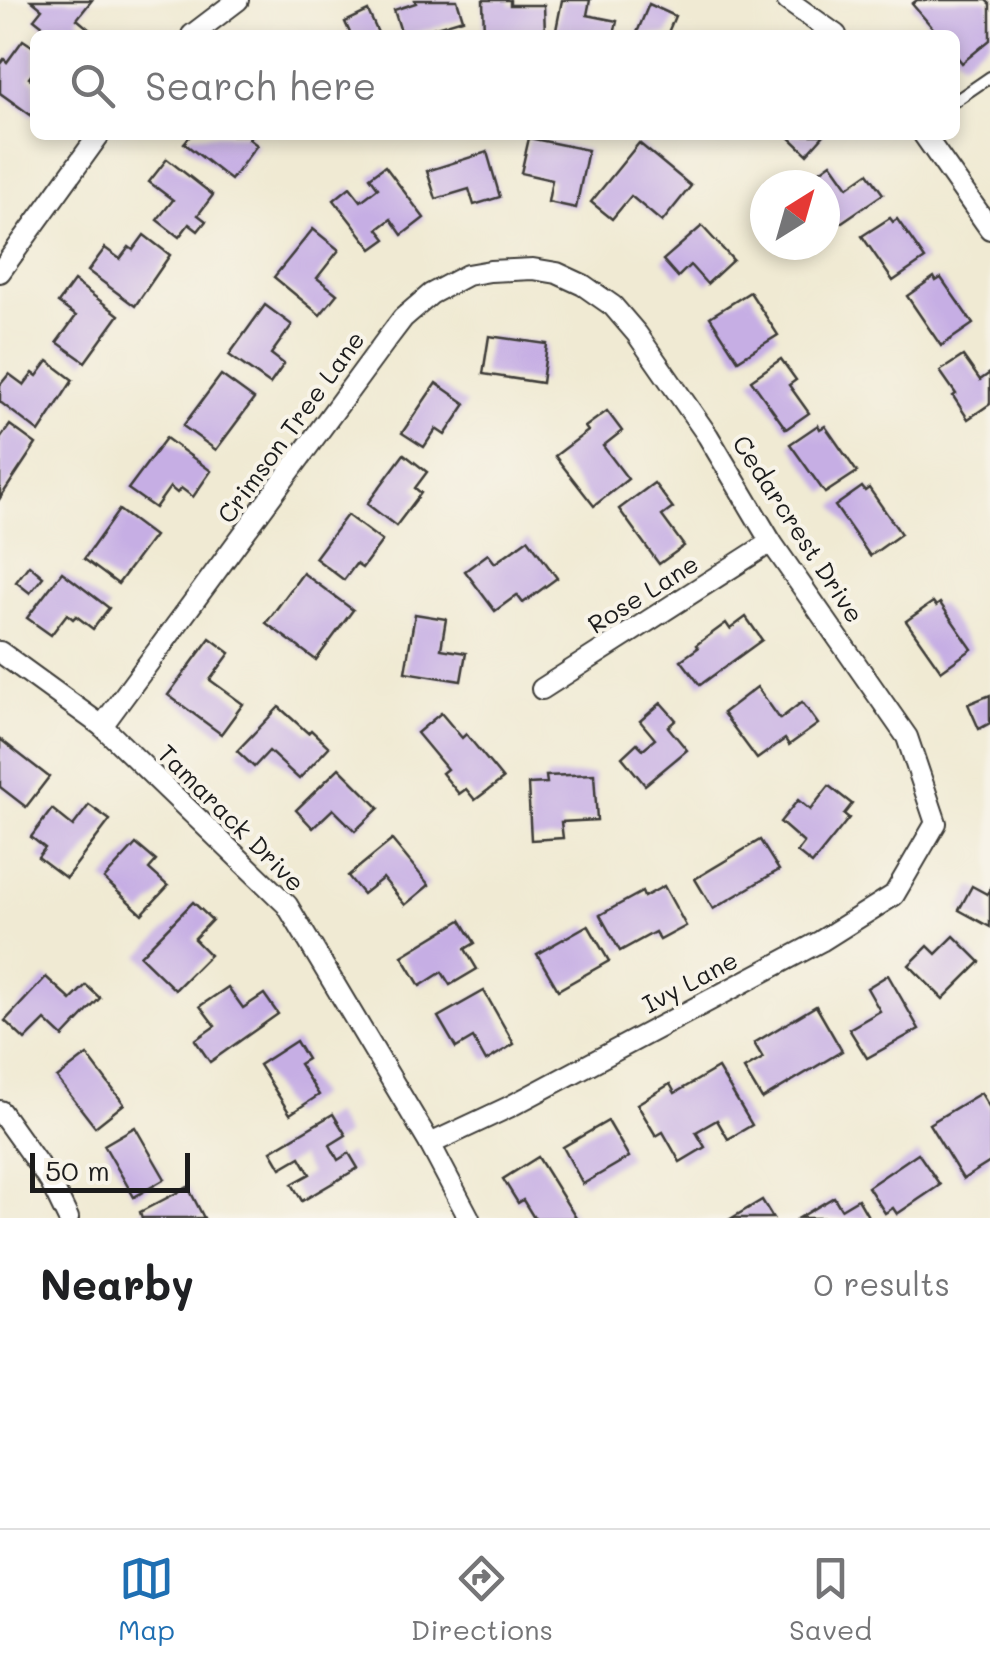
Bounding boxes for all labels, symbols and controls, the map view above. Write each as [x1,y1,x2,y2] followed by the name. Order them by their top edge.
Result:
[30,30,960,140] search box
[65,58,120,113] icon: search
[145,60,376,110] text: Search here
[750,170,840,260] north arrow
[210,324,371,529] street label: Crimson Tree Lane
[726,429,871,628] street label: Cedarcrest Drive
[581,547,704,640] street label: Rose Lane
[151,737,312,898] street label: Tamarack Drive
[636,943,743,1020] street label: Ivy Lane
[30,1148,190,1192] scale bar
[45,1152,110,1188] text: 50 m
[40,1256,194,1311] text: Nearby
[813,1262,950,1304] text: 0 results
[118,1551,175,1647] tab: Map
[411,1551,553,1647] tab: Directions
[789,1551,872,1647] tab: Saved

